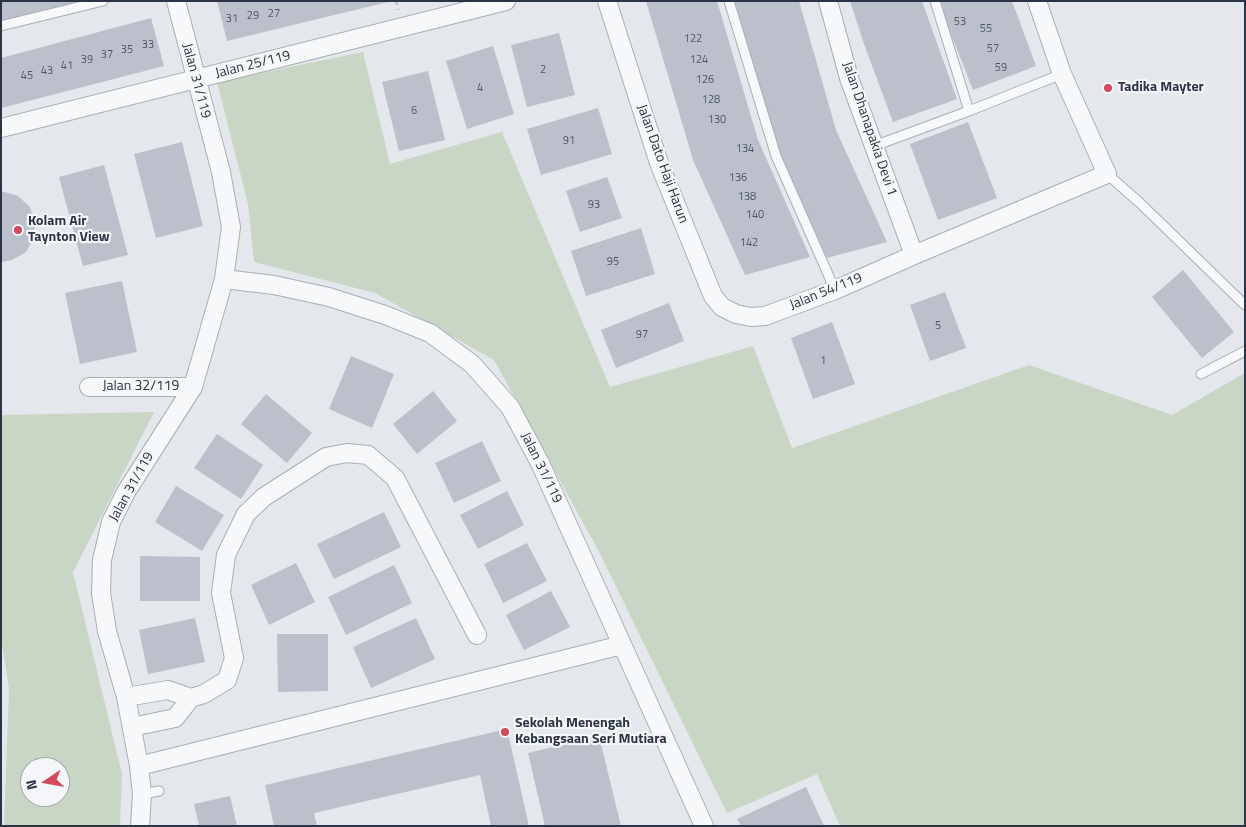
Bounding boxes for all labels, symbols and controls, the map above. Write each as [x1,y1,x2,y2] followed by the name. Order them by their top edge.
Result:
[268,7,280,21] house number: 27
[247,9,259,23] house number: 29
[226,12,238,26] house number: 31
[954,15,966,29] house number: 53
[980,22,992,36] house number: 55
[684,32,702,46] house number: 122
[142,38,154,52] house number: 33
[178,42,214,120] street label: Jalan 31/119
[987,42,999,56] house number: 57
[121,43,133,57] house number: 35
[101,48,113,62] house number: 37
[214,48,292,82] street label: Jalan 25/119
[81,53,93,67] house number: 39
[690,53,708,67] house number: 124
[61,59,73,73] house number: 41
[838,60,900,198] street label: Jalan Dhanapakia Devi 1
[995,61,1007,75] house number: 59
[540,63,546,77] house number: 2
[41,64,53,78] house number: 43
[21,69,33,83] house number: 45
[696,73,714,87] house number: 126
[1118,80,1204,96] place label: Tadika Mayter
[477,81,483,95] house number: 4
[1102,82,1114,94] marker: Tadika Mayter
[702,93,720,107] house number: 128
[633,102,691,226] street label: Jalan Dato Haji Harun
[411,104,417,118] house number: 6
[708,113,726,127] house number: 130
[563,134,575,148] house number: 91
[736,142,754,156] house number: 134
[729,171,747,185] house number: 136
[738,190,756,204] house number: 138
[588,198,600,212] house number: 93
[746,208,764,222] house number: 140
[28,214,110,246] place label: Kolam Air Taynton View
[12,224,24,236] marker: Kolam Air Taynton View
[740,236,758,250] house number: 142
[607,255,619,269] house number: 95
[787,270,865,314] street label: Jalan 54/119
[935,319,941,333] house number: 5
[636,328,648,342] house number: 97
[820,354,826,368] house number: 1
[103,379,179,395] street label: Jalan 32/119
[517,430,565,506] street label: Jalan 31/119
[106,449,158,525] street label: Jalan 31/119
[515,716,667,749] place label: Sekolah Menengah Kebangsaan Seri Mutiara
[499,726,511,738] marker: Sekolah Menengah Kebangsaan Seri Mutiara
[20,757,70,807] north arrow
[20,778,42,792] text: N

